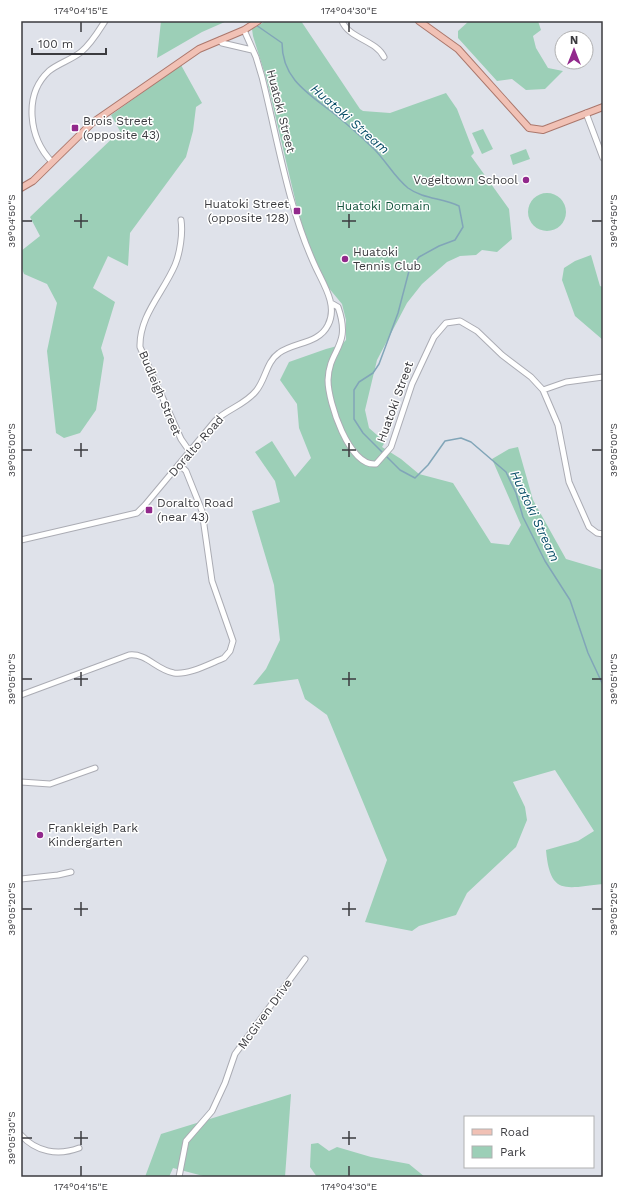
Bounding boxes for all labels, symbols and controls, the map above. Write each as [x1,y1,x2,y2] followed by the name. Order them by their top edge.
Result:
[54,5,108,16] text: 174°04'15"E
[321,5,377,16] text: 174°04'30"E
[32,30,106,56] scale bar
[554,30,594,70] north arrow
[570,34,578,47] text: N
[38,37,73,51] text: 100 m
[264,68,298,154] street label: Huatoki Street
[308,81,392,157] water label: Huatoki Stream
[83,114,160,142] place label: Brois Street (opposite 43)
[70,123,80,133] marker: Brois Street (opposite 43)
[413,173,518,187] place label: Vogeltown School
[521,175,531,185] marker: Vogeltown School
[6,194,17,248] text: 39°04'50"S
[608,194,619,248] text: 39°04'50"S
[204,197,289,225] place label: Huatoki Street (opposite 128)
[336,199,430,213] park label: Huatoki Domain
[292,206,302,216] marker: Huatoki Street (opposite 128)
[353,245,421,273] place label: Huatoki Tennis Club
[340,254,350,264] marker: Huatoki Tennis Club
[136,349,184,437] street label: Budleigh Street
[374,360,416,444] street label: Huatoki Street
[166,413,226,479] street label: Doralto Road
[6,423,17,477] text: 39°05'00"S
[608,423,619,477] text: 39°05'00"S
[507,468,563,564] water label: Huatoki Stream
[157,496,233,524] place label: Doralto Road (near 43)
[144,505,154,515] marker: Doralto Road (near 43)
[6,653,17,705] text: 39°05'10"S
[608,653,619,705] text: 39°05'10"S
[48,821,138,849] place label: Frankleigh Park Kindergarten
[35,830,45,840] marker: Frankleigh Park Kindergarten
[6,882,17,936] text: 39°05'20"S
[608,882,619,936] text: 39°05'20"S
[235,976,295,1052] street label: McGiven Drive
[6,1111,17,1165] text: 39°05'30"S
[464,1116,594,1168] legend
[500,1125,529,1139] text: Road
[500,1145,526,1159] text: Park
[54,1181,108,1192] text: 174°04'15"E
[321,1181,377,1192] text: 174°04'30"E

